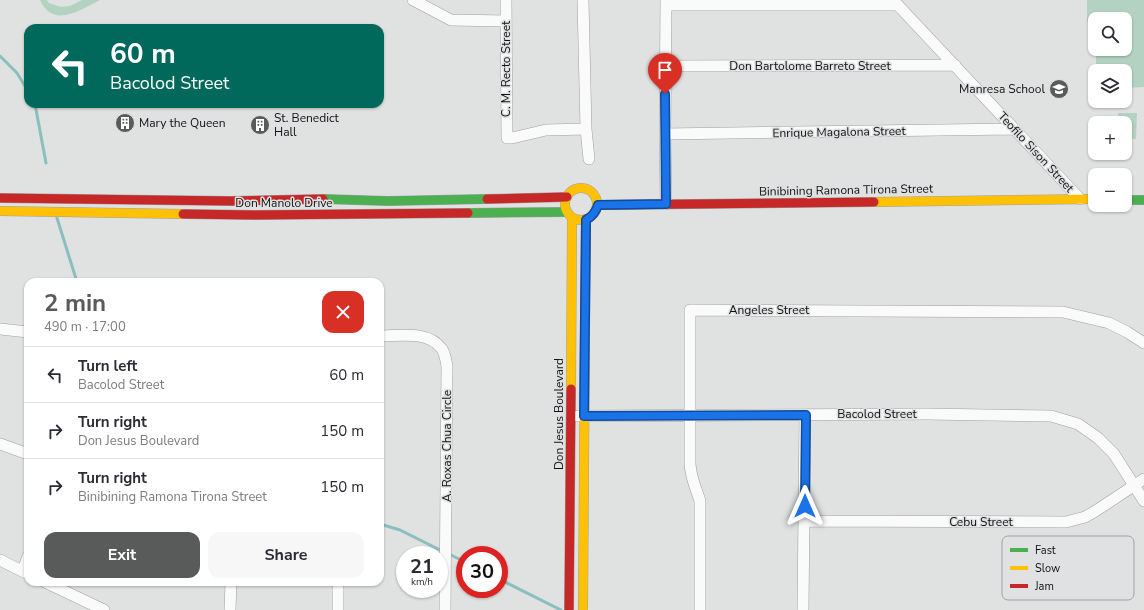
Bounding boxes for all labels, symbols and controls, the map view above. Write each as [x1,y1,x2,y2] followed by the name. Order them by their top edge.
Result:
[1088,12,1132,212] map controls
[1088,12,1132,56] button: search
[498,20,514,117] street label: C. M. Recto Street
[110,35,176,73] text: 60 m
[44,40,96,92] icon: left
[648,53,682,94] pin
[729,58,891,74] street label: Don Bartolome Barreto Street
[654,59,676,81] icon: arrive
[1088,64,1132,108] button: layers
[110,71,229,95] text: Bacolod Street
[1048,78,1070,100] school or university icon: Manresa School
[959,81,1045,97] place label: Manresa School
[995,108,1078,196] street label: Teofilo Sison Street
[274,110,340,140] place label: St. Benedict Hall
[114,112,136,134] building icon: Mary the Queen
[249,114,271,136] building icon: St. Benedict Hall
[139,115,226,131] place label: Mary the Queen
[1088,116,1132,160] button: +
[772,123,907,141] street label: Enrique Magalona Street
[1088,168,1132,212] button: −
[759,180,934,200] street label: Binibining Ramona Tirona Street
[235,195,333,211] street label: Don Manolo Drive
[44,287,106,319] text: 2 min
[322,291,364,333] button: close
[729,302,810,318] street label: Angeles Street
[44,318,126,336] text: 490 m · 17:00
[78,356,137,376] text: Turn left
[551,358,567,470] street label: Don Jesus Boulevard
[44,364,66,386] icon: left
[329,365,364,385] text: 60 m
[78,376,164,394] text: Bacolod Street
[439,390,455,502] street label: A. Roxas Chua Circle
[837,406,918,422] street label: Bacolod Street
[78,412,147,432] text: Turn right
[44,420,66,442] icon: right
[320,421,364,441] text: 150 m
[78,432,199,450] text: Don Jesus Boulevard
[78,468,147,488] text: Turn right
[44,476,66,498] icon: right
[320,477,364,497] text: 150 m
[784,485,826,527] position arrow
[78,488,267,506] text: Binibining Ramona Tirona Street
[949,514,1014,530] street label: Cebu Street
[44,532,200,578] button: Exit
[208,532,364,578] button: Share
[1002,536,1134,600] legend
[1035,543,1056,558] text: Fast
[456,546,508,598] speed limit sign: 30
[410,553,434,580] text: 21
[1035,561,1060,576] text: Slow
[411,575,433,589] text: km/h
[1034,579,1054,594] text: Jam

